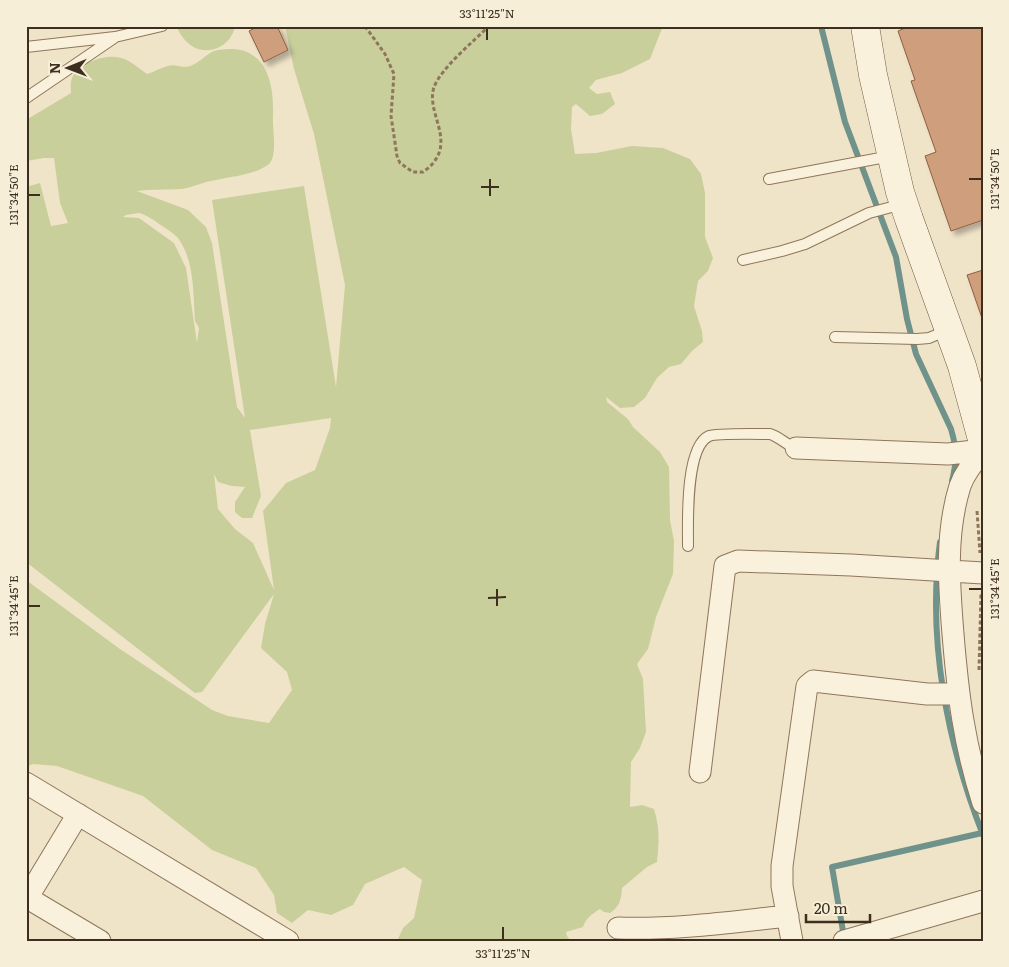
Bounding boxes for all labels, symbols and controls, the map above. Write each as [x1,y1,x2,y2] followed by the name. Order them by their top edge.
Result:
[459,4,515,22] text: 33°11'25"N
[42,42,92,92] north arrow
[44,62,64,74] text: N
[985,148,1003,210] text: 131°34'50"E
[4,164,22,226] text: 131°34'50"E
[985,558,1003,620] text: 131°34'45"E
[4,575,22,637] text: 131°34'45"E
[806,892,870,924] scale bar
[814,896,848,919] text: 20 m
[475,944,531,962] text: 33°11'25"N

